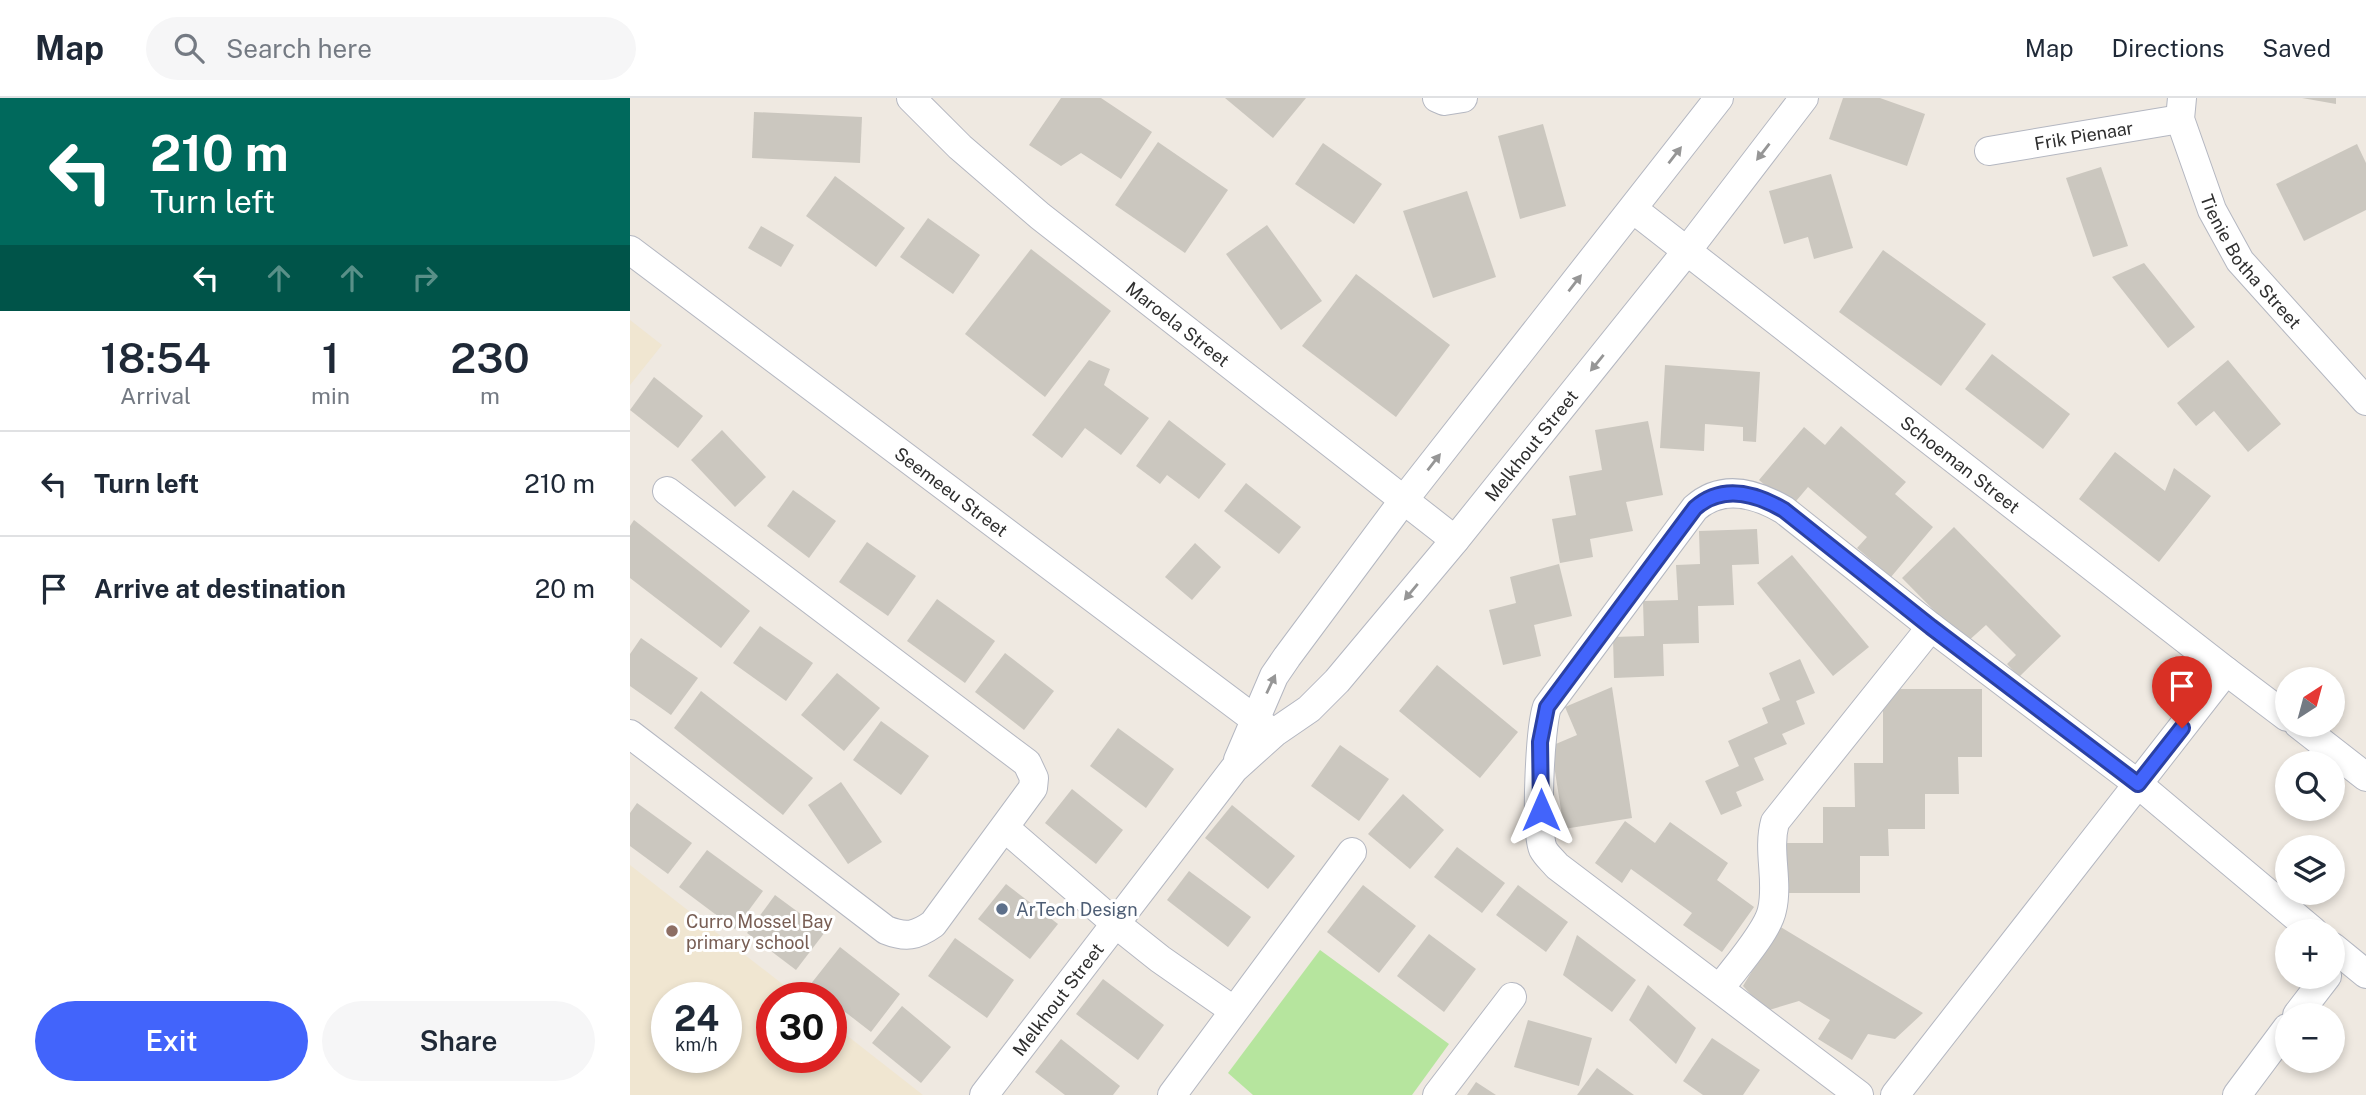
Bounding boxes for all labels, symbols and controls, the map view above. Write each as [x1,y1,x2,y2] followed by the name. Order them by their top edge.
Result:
[146,17,636,80] search box
[35,29,104,67] text: Map
[170,29,208,67] icon: search
[226,33,372,64] text: Search here
[2025,34,2074,62] text: Map
[2112,34,2224,62] text: Directions
[2262,34,2331,62] text: Saved
[2033,116,2135,154] street label: Frik Pienaar
[150,124,289,182] text: 210 m
[35,126,126,217] icon: left
[1756,143,1770,161] one-way arrow
[1667,146,1681,164] one-way arrow
[150,183,275,220] text: Turn left
[2197,191,2306,332] street label: Tienie Botha Street
[187,259,225,297] icon: left
[260,259,298,297] icon: ahead
[333,259,371,297] icon: ahead
[406,259,444,297] icon: right
[1567,274,1582,292] one-way arrow
[1122,277,1234,371] street label: Maroela Street
[100,333,211,382] text: 18:54
[322,333,339,382] text: 1
[450,333,530,382] text: 230
[1590,354,1605,371] one-way arrow
[120,382,191,409] text: Arrival
[311,382,350,409] text: min
[480,382,500,409] text: m
[1480,385,1582,505] street label: Melkhout Street
[1897,411,2024,517] street label: Schoeman Street
[891,442,1012,541] street label: Seemeeu Street
[1427,453,1442,471] one-way arrow
[35,465,73,503] icon: left
[94,468,199,499] text: Turn left
[524,468,595,499] text: 210 m
[35,570,73,608] icon: arrive
[94,573,346,604] text: Arrive at destination
[535,573,595,604] text: 20 m
[1403,583,1419,601] one-way arrow
[2152,656,2212,728] pin
[2163,667,2201,705] icon: arrive
[2275,667,2345,737] north arrow
[2275,667,2345,1073] map controls
[1265,674,1277,694] one-way arrow
[2275,751,2345,821] button: search
[1504,773,1578,847] position arrow
[2275,835,2345,905] button: layers
[1016,899,1138,920] place label: ArTech Design
[994,901,1010,917] marker: ArTech Design
[686,911,833,953] place label: Curro Mossel Bay primary school
[2275,919,2345,989] button: +
[664,923,680,939] marker: Curro Mossel Bay primary school
[1008,938,1108,1060] street label: Melkhout Street
[756,982,847,1073] speed limit sign: 30
[674,998,719,1039] text: 24
[35,1001,308,1081] button: Exit
[322,1001,595,1081] button: Share
[2275,1003,2345,1073] button: −
[675,1034,718,1055] text: km/h

